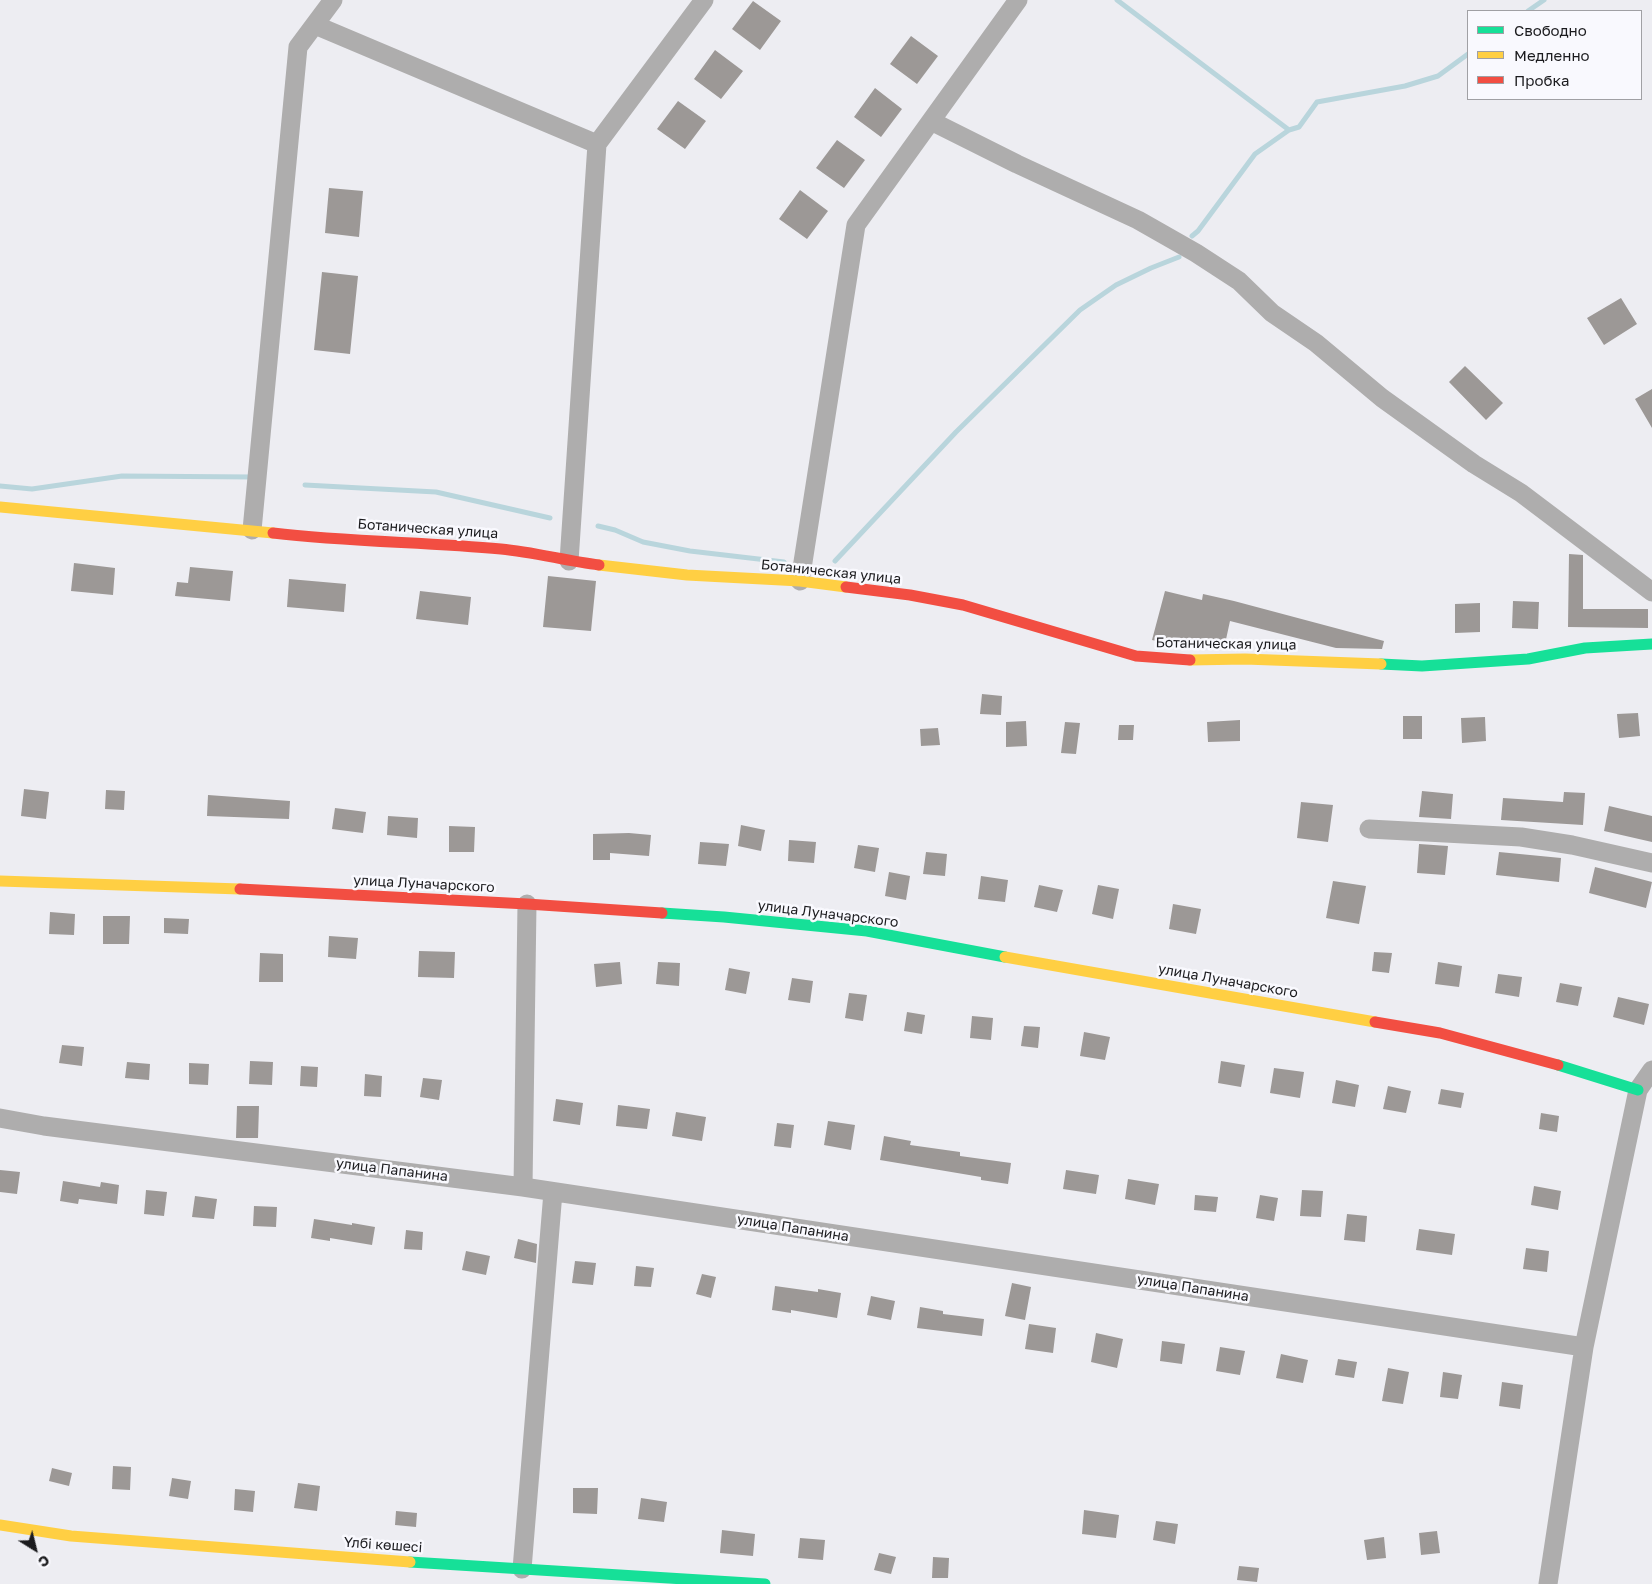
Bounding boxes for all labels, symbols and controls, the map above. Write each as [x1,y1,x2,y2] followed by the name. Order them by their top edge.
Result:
[1467,10,1642,100] legend
[1514,21,1587,39] text: Свободно
[1514,46,1590,64] text: Медленно
[1514,71,1569,89] text: Пробка
[357,516,499,542] street label: Ботаническая улица
[760,556,902,588] street label: Ботаническая улица
[1155,634,1297,654] street label: Ботаническая улица
[353,872,495,896] street label: улица Луначарского
[757,897,899,931] street label: улица Луначарского
[1157,960,1299,1002] street label: улица Луначарского
[335,1155,449,1185] street label: улица Папанина
[736,1211,850,1245] street label: улица Папанина
[1136,1271,1250,1305] street label: улица Папанина
[10,1524,60,1574] north arrow
[343,1534,423,1556] street label: Үлбі көшесі
[35,1552,53,1571] text: С

